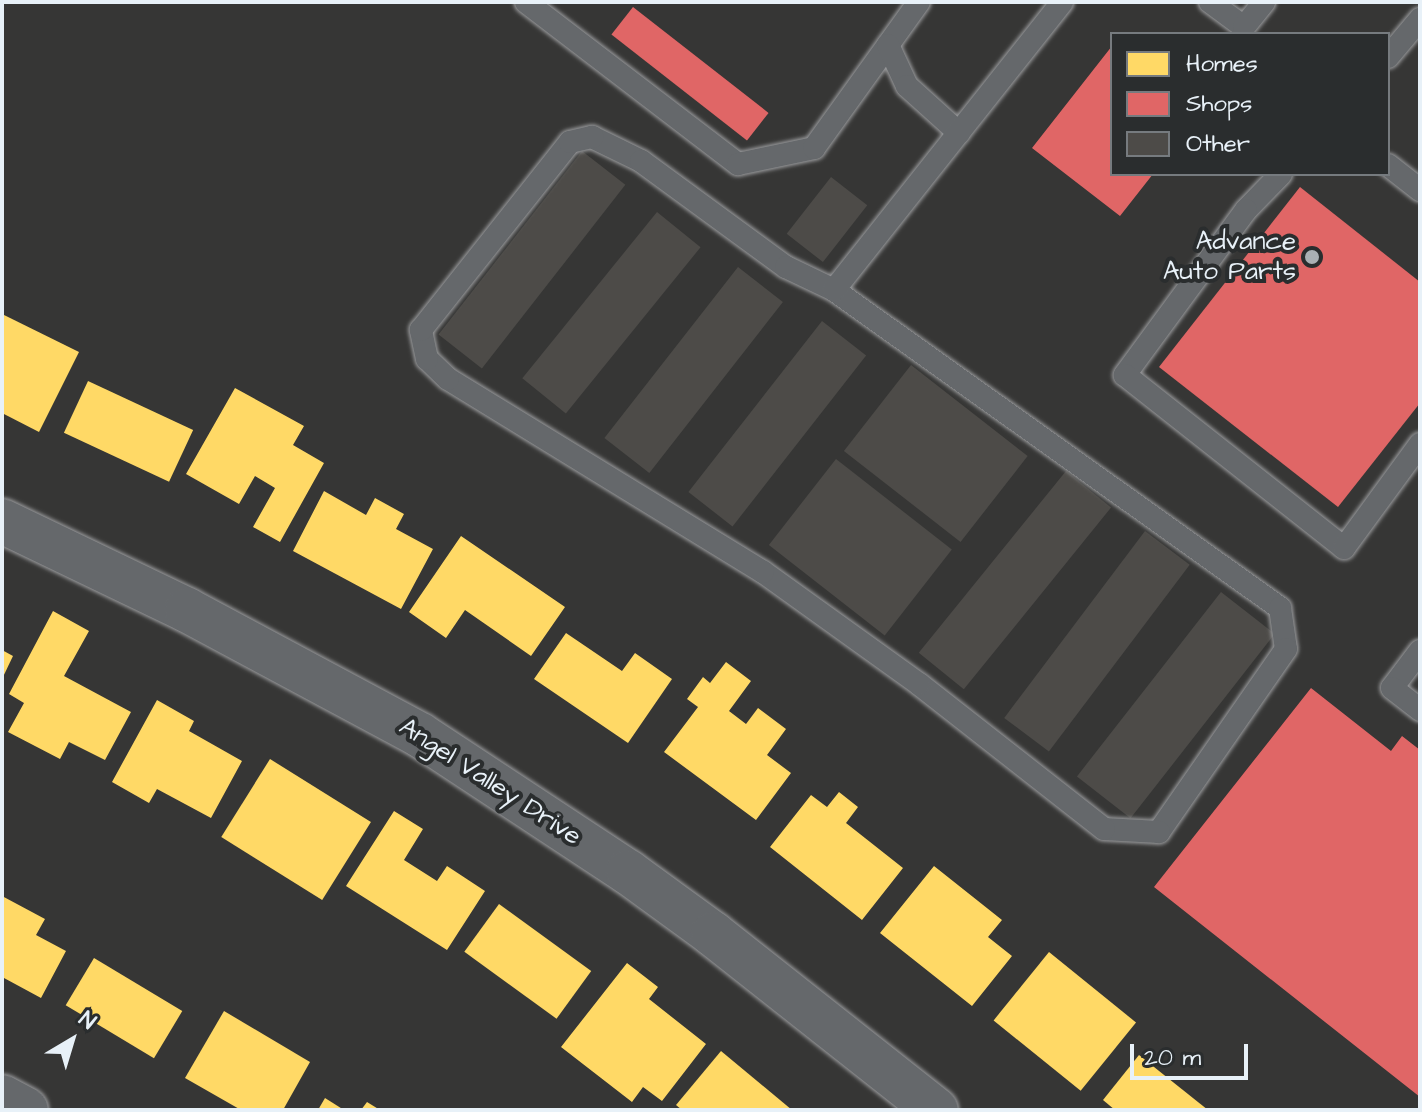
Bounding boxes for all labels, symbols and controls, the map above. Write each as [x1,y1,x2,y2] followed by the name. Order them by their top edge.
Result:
[1110,32,1390,176] legend
[1186,47,1258,81] text: Homes
[1186,87,1252,121] text: Shops
[1186,127,1250,161] text: Other
[1163,226,1296,288] place label: Advance Auto Parts
[1303,248,1321,266] marker: Advance Auto Parts
[393,712,587,852] street label: Angel Valley Drive
[32,1000,112,1080] north arrow
[72,1004,102,1037] text: N
[1134,1028,1252,1078] scale bar
[1144,1041,1201,1075] text: 20 m

